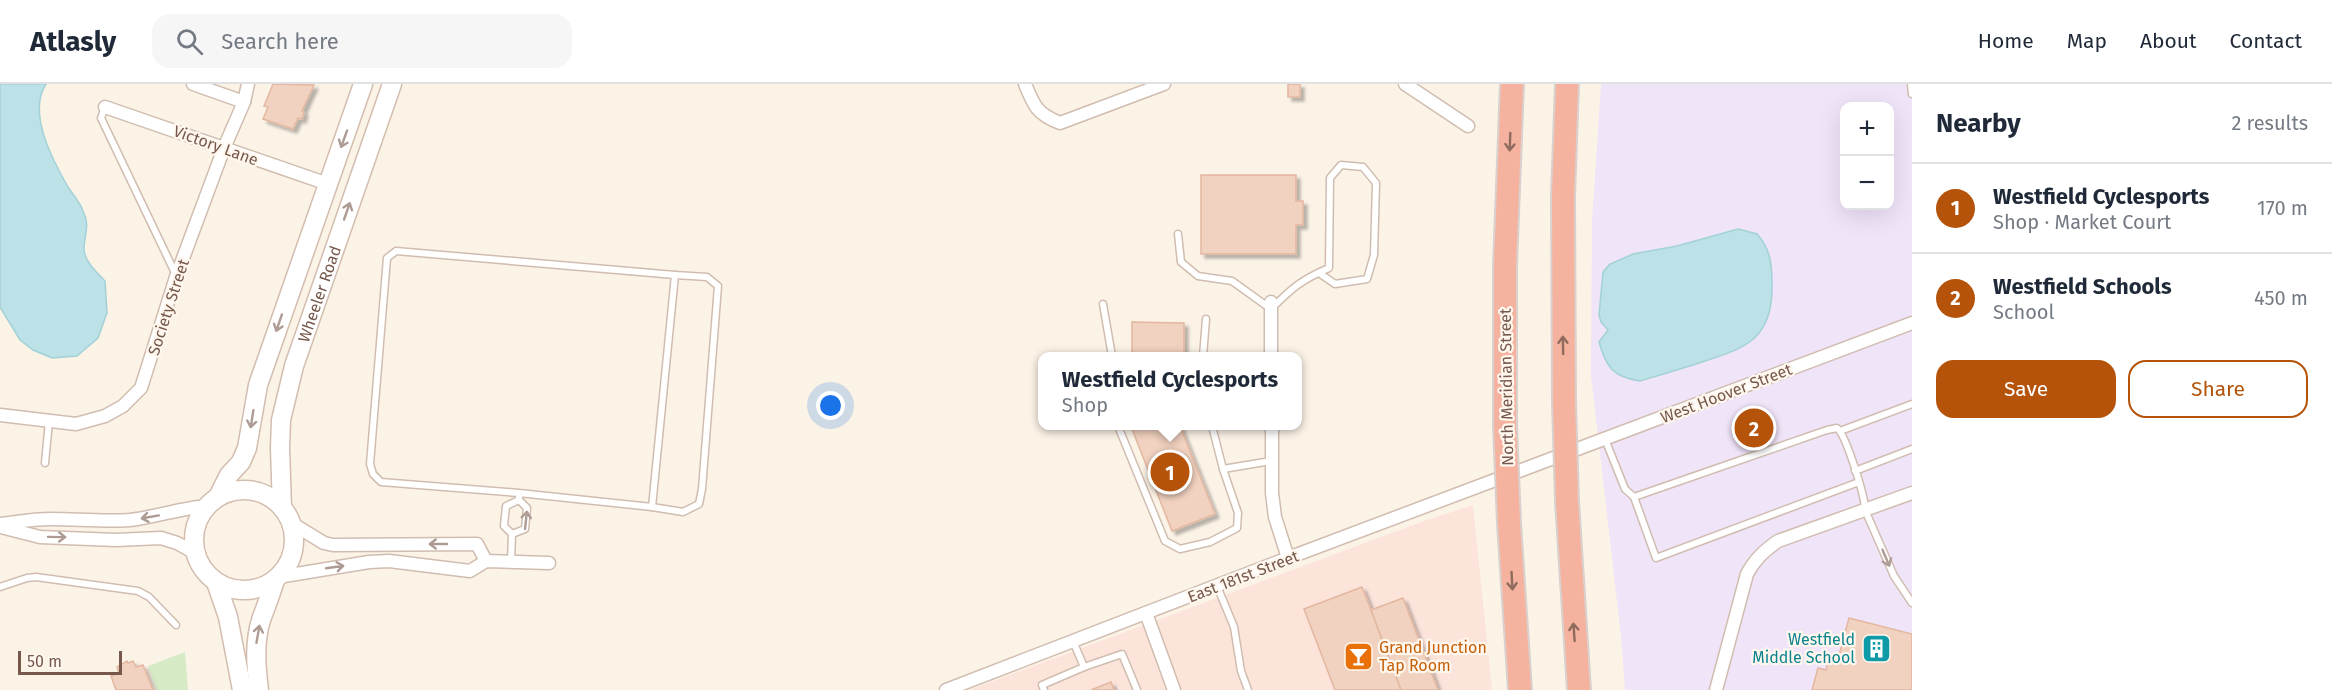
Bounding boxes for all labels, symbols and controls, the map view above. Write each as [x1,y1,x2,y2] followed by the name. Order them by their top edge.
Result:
[152,14,572,68] search box
[30,25,116,58] text: Atlasly
[173,25,206,58] icon: search
[221,28,339,55] text: Search here
[1978,28,2034,54] text: Home
[2067,28,2107,54] text: Map
[2140,28,2197,54] text: About
[2230,28,2302,54] text: Contact
[1840,102,1894,210] map controls
[1840,102,1894,156] button: +
[1936,108,2021,139] text: Nearby
[2231,111,2308,135] text: 2 results
[171,121,261,170] street label: Victory Lane
[337,129,348,148] one-way arrow
[1504,132,1515,152] one-way arrow
[1840,156,1894,210] button: −
[1993,183,2209,210] text: Westfield Cyclesports
[1951,196,1960,220] text: 1
[2257,196,2308,220] text: 170 m
[343,202,354,221] one-way arrow
[1993,210,2171,234] text: Shop · Market Court
[294,243,345,345] street label: Wheeler Road
[144,256,193,358] street label: Society Street
[1993,273,2172,300] text: Westfield Schools
[1950,286,1961,310] text: 2
[2254,286,2308,310] text: 450 m
[1993,300,2054,324] text: School
[1496,308,1517,466] street label: North Meridian Street
[272,313,283,332] one-way arrow
[1557,335,1569,355] one-way arrow
[1038,352,1302,430] popup
[1658,360,1795,427] street label: West Hoover Street
[1936,360,2116,418] button: Save
[2128,360,2308,418] button: Share
[1062,366,1278,393] text: Westfield Cyclesports
[816,391,845,420] your location
[1062,393,1108,417] text: Shop
[1734,406,1774,450] pin: 2
[247,408,258,428] one-way arrow
[1150,450,1190,494] pin: 1
[520,510,531,530] one-way arrow
[141,512,160,523] one-way arrow
[47,531,67,543] one-way arrow
[428,538,448,550] one-way arrow
[1185,546,1302,606] street label: East 181st Street
[1881,548,1892,567] one-way arrow
[325,561,345,572] one-way arrow
[1507,571,1518,591] one-way arrow
[1569,622,1580,642] one-way arrow
[253,624,264,644] one-way arrow
[1752,630,1855,667] place label: Westfield Middle School
[1860,632,1892,664] building icon: Westfield Middle School
[1379,638,1487,675] place label: Grand Junction Tap Room
[1342,640,1374,672] bar icon: Grand Junction Tap Room
[18,648,122,676] scale bar
[27,652,62,671] text: 50 m

